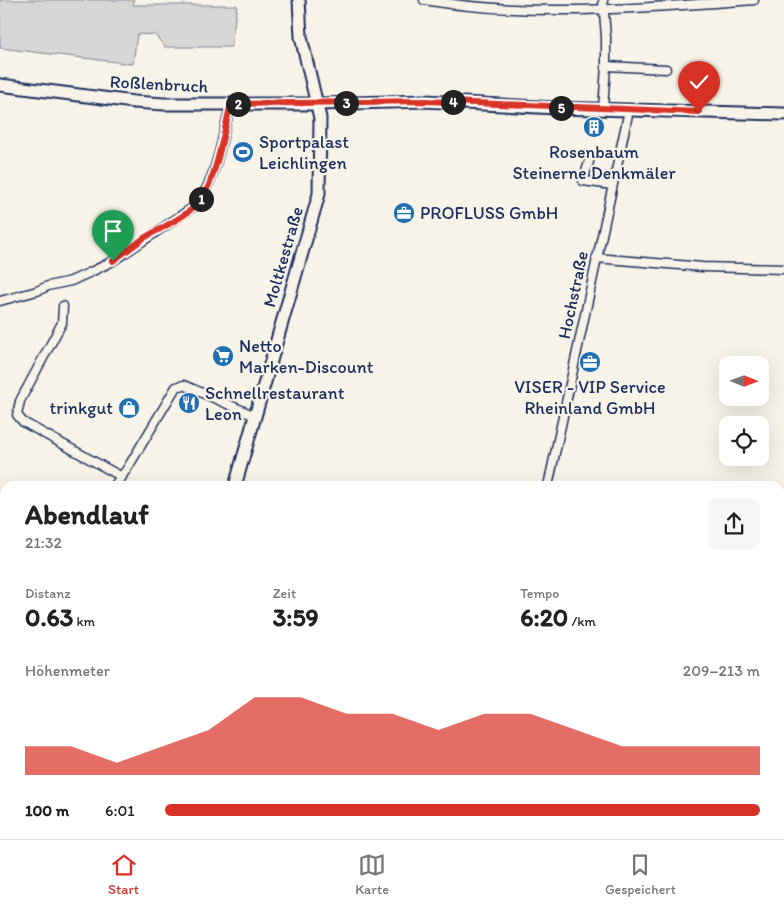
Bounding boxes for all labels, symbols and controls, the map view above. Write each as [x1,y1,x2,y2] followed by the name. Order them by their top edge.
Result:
[678,61,720,112] pin
[685,68,713,96] icon: check
[109,70,209,98] street label: Roßlenbruch
[334,90,358,116] pin: 3
[440,90,466,114] pin: 4
[226,92,250,116] pin: 2
[449,94,458,111] text: 4
[343,95,350,112] text: 3
[235,96,242,113] text: 2
[548,96,574,120] pin: 5
[558,100,565,117] text: 5
[582,115,606,139] building icon: Rosenbaum Steinerne Denkmäler
[259,131,349,174] place label: Sportpalast Leichlingen
[231,140,255,164] sports icon: Sportpalast Leichlingen
[512,141,676,184] place label: Rosenbaum Steinerne Denkmäler
[188,186,214,212] pin: 1
[198,191,205,208] text: 1
[392,201,416,225] office icon: PROFLUSS GmbH
[420,202,558,224] place label: PROFLUSS GmbH
[258,204,308,310] street label: Moltkestraße
[92,210,134,261] pin
[99,217,127,245] icon: arrive
[553,249,593,341] street label: Hochstraße
[239,335,374,378] place label: Netto Marken-Discount
[211,344,235,368] supermarket icon: Netto Marken-Discount
[578,350,602,374] office icon: VISER - VIP Service Rheinland GmbH
[719,356,769,406] north arrow
[719,356,769,466] map controls
[514,376,666,419] place label: VISER - VIP Service Rheinland GmbH
[205,382,345,425] place label: Schnellrestaurant Leon
[177,391,201,415] restaurant icon: Schnellrestaurant Leon
[117,396,141,420] shop icon: trinkgut
[50,397,113,419] place label: trinkgut
[719,416,769,466] button: locate
[25,497,149,531] text: Abendlauf
[708,498,760,550] button: share
[25,533,62,552] text: 21:32
[25,585,71,602] text: Distanz
[273,585,296,602] text: Zeit
[520,585,559,602] text: Tempo
[25,602,73,632] text: 0.63
[273,602,319,632] text: 3:59
[520,602,568,632] text: 6:20
[73,613,95,630] text: km
[568,613,596,630] text: /km
[25,661,110,680] text: Höhenmeter
[683,661,760,680] text: 209–213 m
[25,801,69,820] text: 100 m
[105,801,135,820] text: 6:01
[108,851,139,898] tab: Start
[355,851,389,898] tab: Karte
[605,851,676,898] tab: Gespeichert

